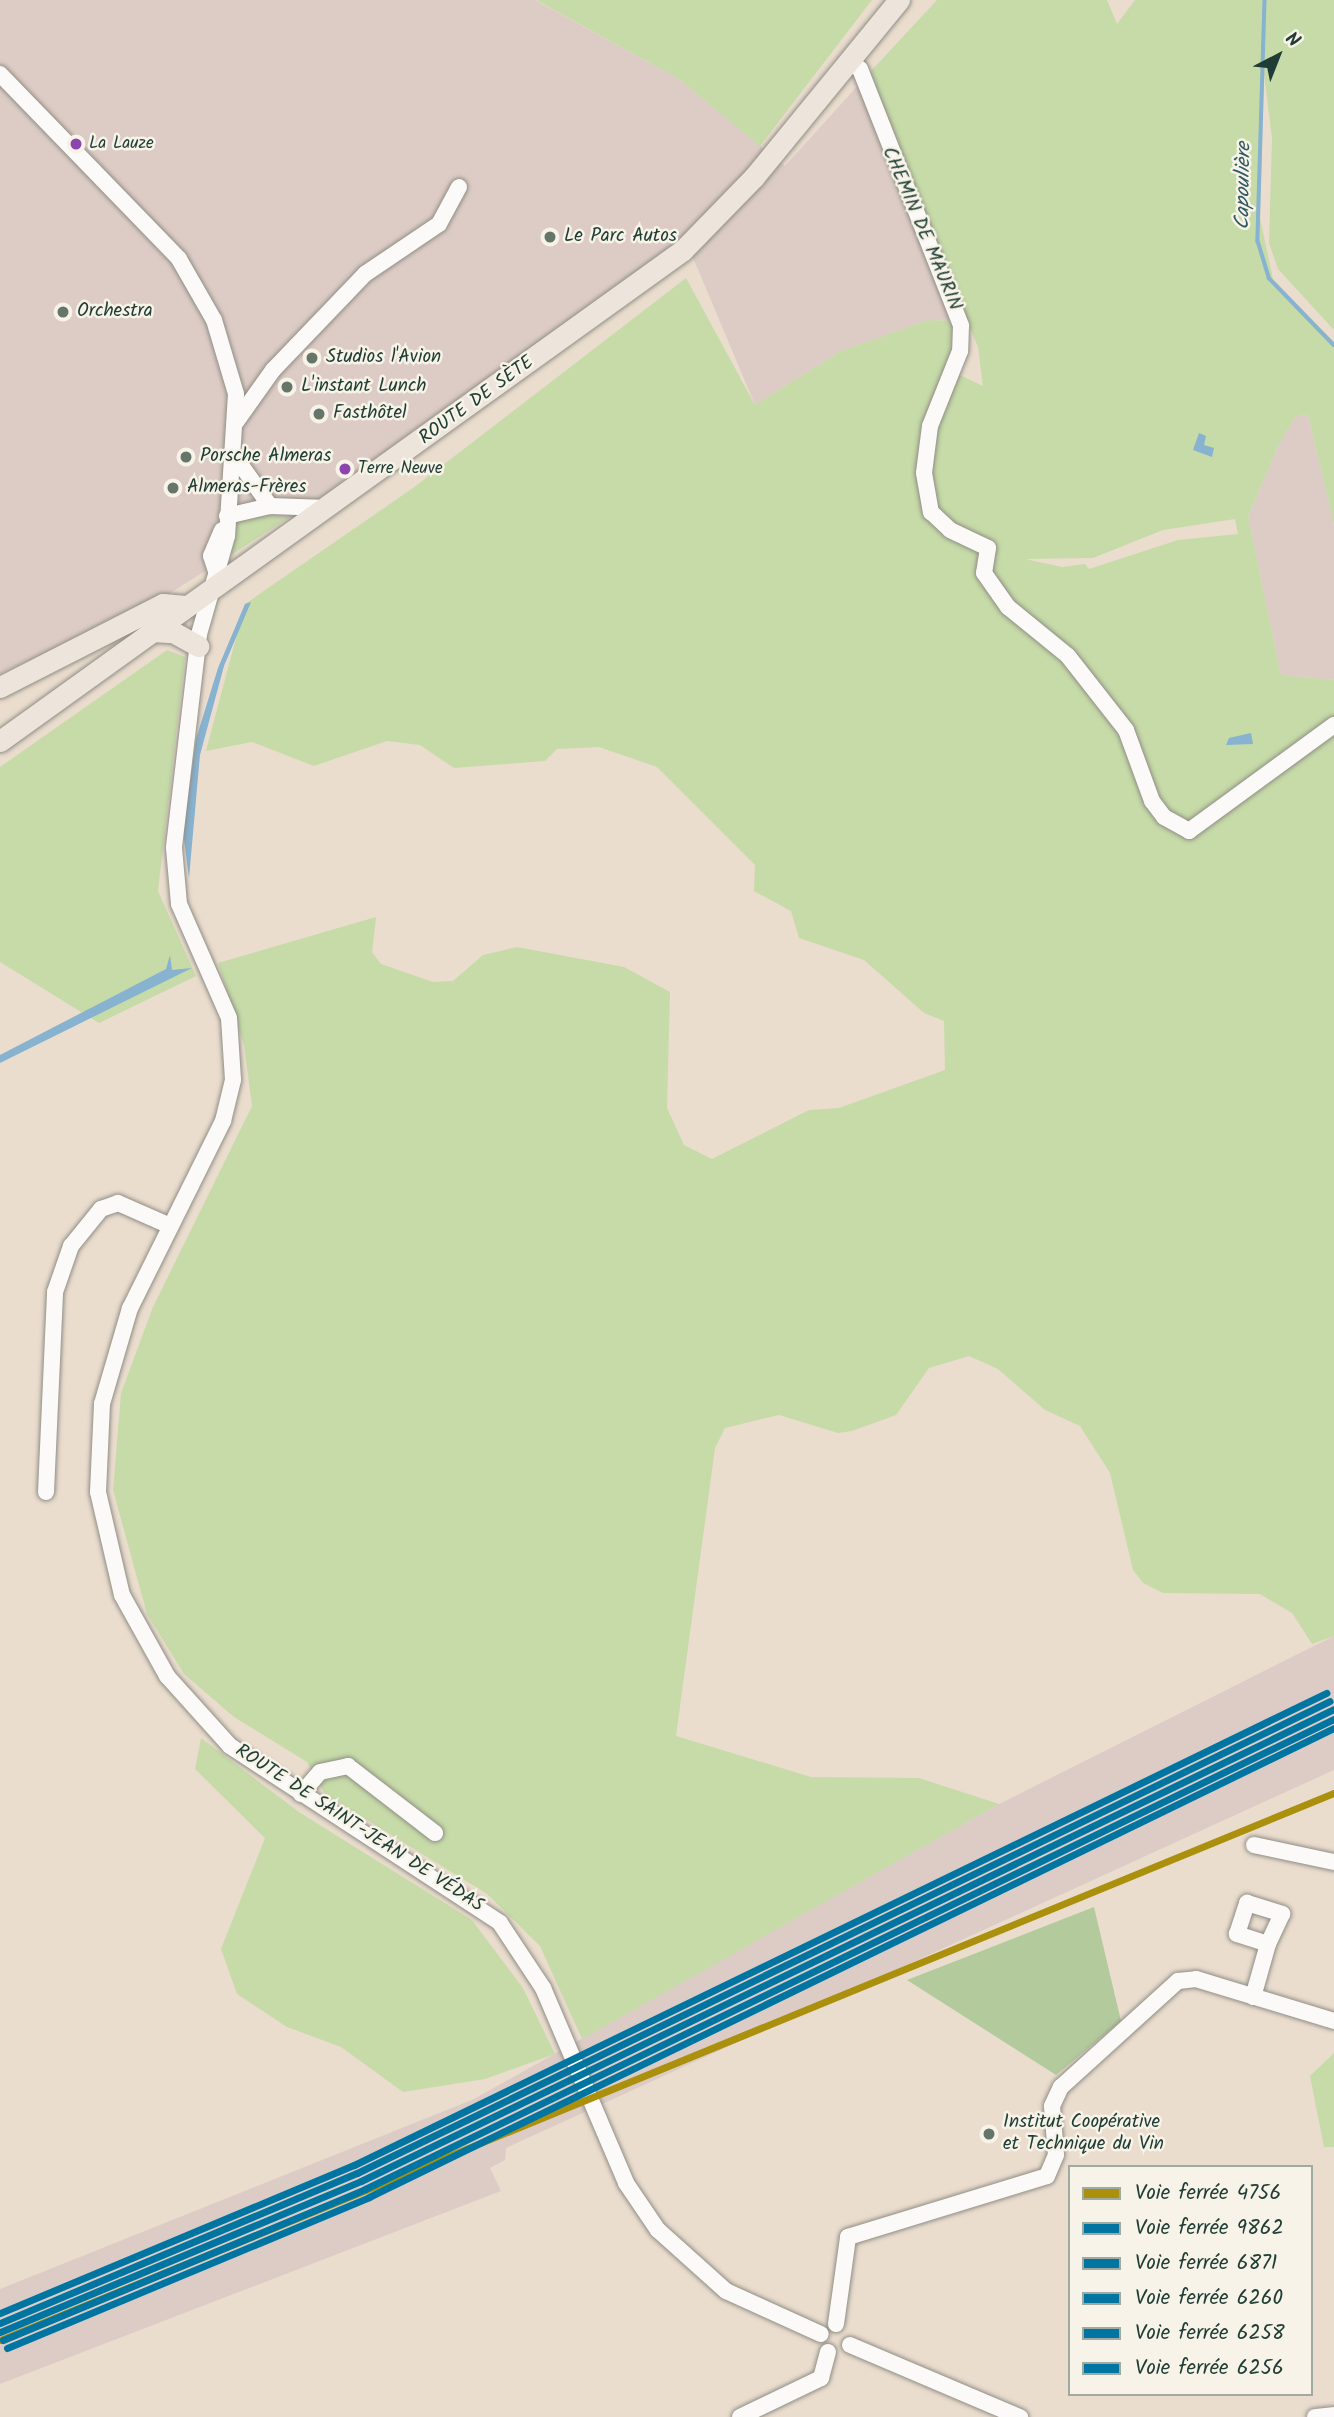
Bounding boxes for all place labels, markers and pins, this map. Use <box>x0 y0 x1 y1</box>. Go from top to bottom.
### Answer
place label: La Lauze <box>89 134 154 154</box>
marker: La Lauze <box>69 137 83 151</box>
place label: Le Parc Autos <box>564 226 677 248</box>
marker: Le Parc Autos <box>542 229 558 245</box>
place label: Orchestra <box>77 301 153 323</box>
marker: Orchestra <box>55 304 71 320</box>
place label: Studios l'Avion <box>326 347 441 369</box>
marker: Studios l'Avion <box>304 350 320 366</box>
place label: L'instant Lunch <box>301 376 427 398</box>
marker: L'instant Lunch <box>279 379 295 395</box>
place label: Fasthôtel <box>333 403 407 425</box>
marker: Fasthôtel <box>311 406 327 422</box>
place label: Porsche Almeras <box>200 446 331 468</box>
marker: Porsche Almeras <box>178 449 194 465</box>
place label: Terre Neuve <box>358 459 443 479</box>
marker: Terre Neuve <box>338 462 352 476</box>
place label: Almeras-Frères <box>187 477 306 499</box>
marker: Almeras-Frères <box>165 480 181 496</box>
place label: Institut Coopérative et Technique du Vin <box>1003 2112 1164 2156</box>
marker: Institut Coopérative et Technique du Vin <box>981 2126 997 2142</box>

